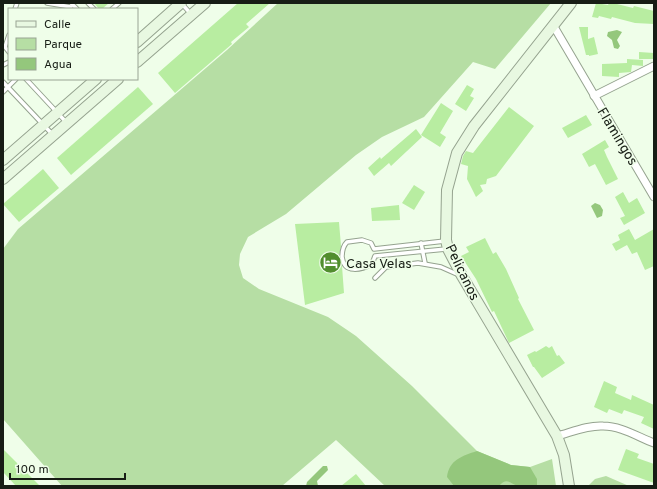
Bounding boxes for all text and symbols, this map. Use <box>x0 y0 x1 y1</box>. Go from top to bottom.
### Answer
legend <box>8 8 138 80</box>
text: Calle <box>44 17 71 33</box>
text: Parque <box>44 37 82 53</box>
text: Agua <box>44 57 72 73</box>
street label: Flamingos <box>593 105 641 169</box>
street label: Pelicanos <box>441 242 483 304</box>
hotel icon: Casa Velas <box>317 250 343 276</box>
place label: Casa Velas <box>346 256 412 273</box>
scale bar <box>10 455 125 481</box>
text: 100 m <box>16 462 49 478</box>

